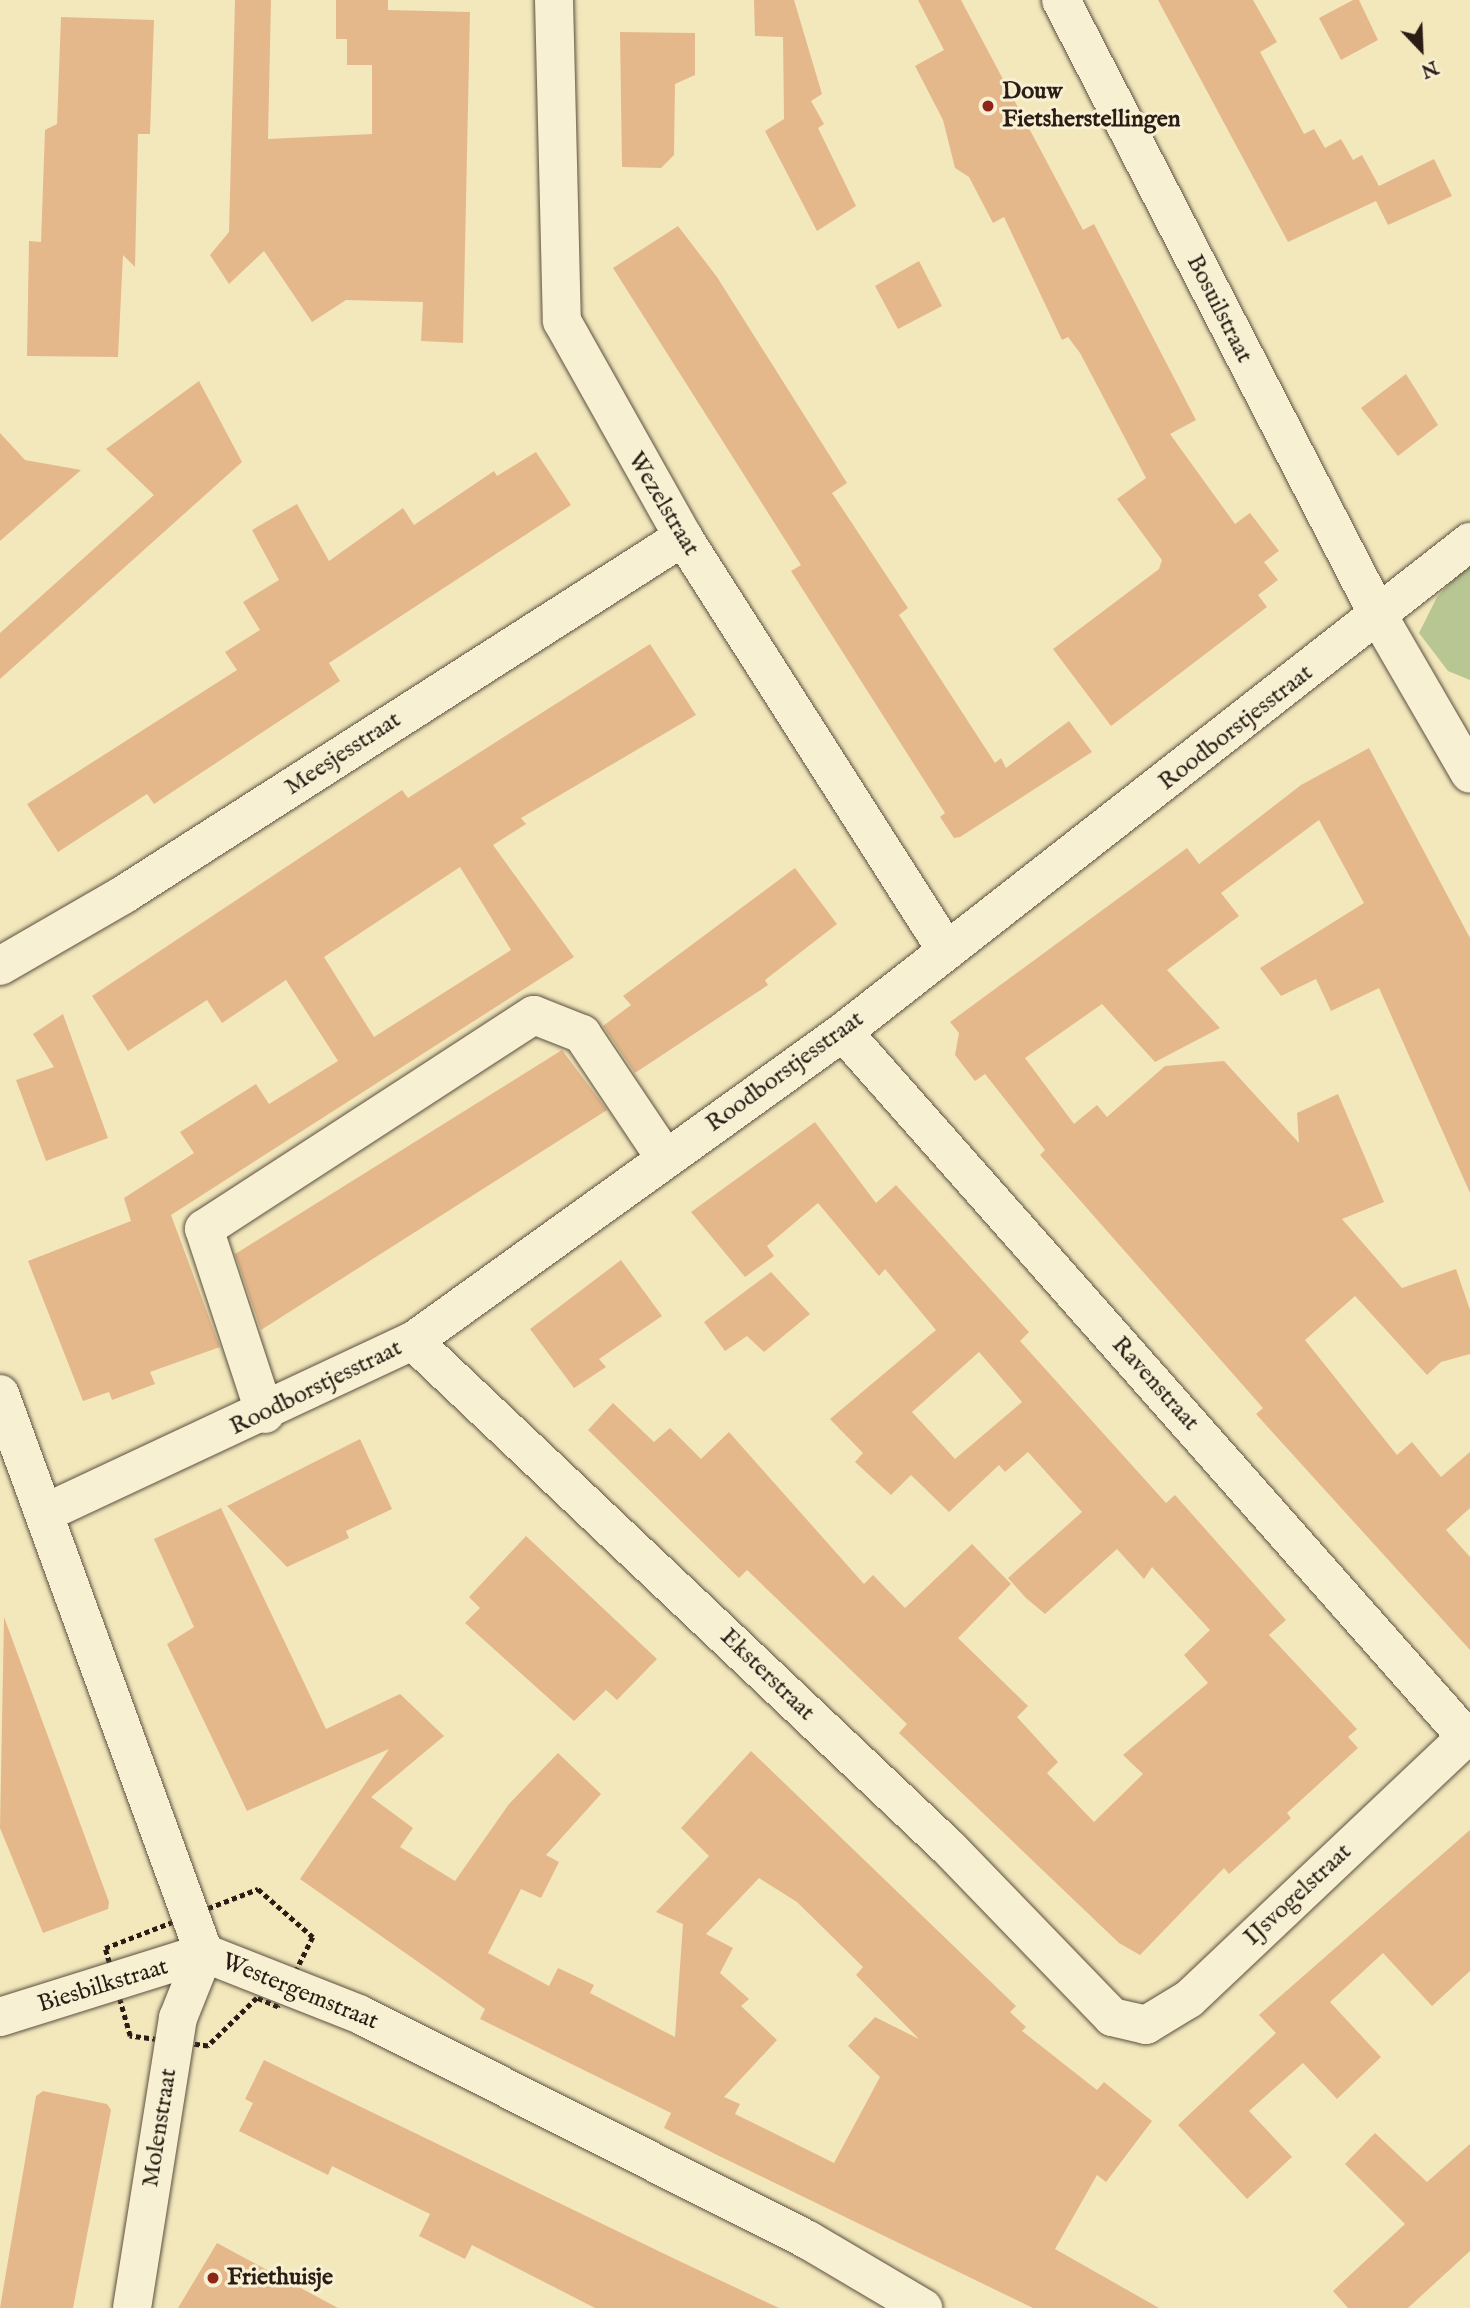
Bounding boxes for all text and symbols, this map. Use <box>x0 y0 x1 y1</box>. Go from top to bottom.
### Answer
north arrow <box>1386 14 1456 84</box>
text: N <box>1417 54 1441 83</box>
place label: Douw Fietsherstellingen <box>1002 78 1181 134</box>
marker: Douw Fietsherstellingen <box>980 98 996 114</box>
street label: Bosuilstraat <box>1180 250 1258 368</box>
street label: Wezelstraat <box>621 447 705 561</box>
street label: Roodborstjesstraat <box>1153 659 1319 797</box>
street label: Meesjesstraat <box>280 706 406 802</box>
street label: Roodborstjesstraat <box>701 1005 869 1139</box>
street label: Ravenstraat <box>1105 1331 1205 1437</box>
street label: Roodborstjesstraat <box>225 1334 407 1442</box>
street label: Eksterstraat <box>714 1623 820 1727</box>
street label: IJsvogelstraat <box>1238 1838 1358 1952</box>
street label: Westergemstraat <box>218 1948 382 2036</box>
street label: Biesbilkstraat <box>34 1953 172 2019</box>
street label: Molenstraat <box>136 2067 184 2189</box>
place label: Friethuisje <box>227 2264 333 2292</box>
marker: Friethuisje <box>205 2270 221 2286</box>

